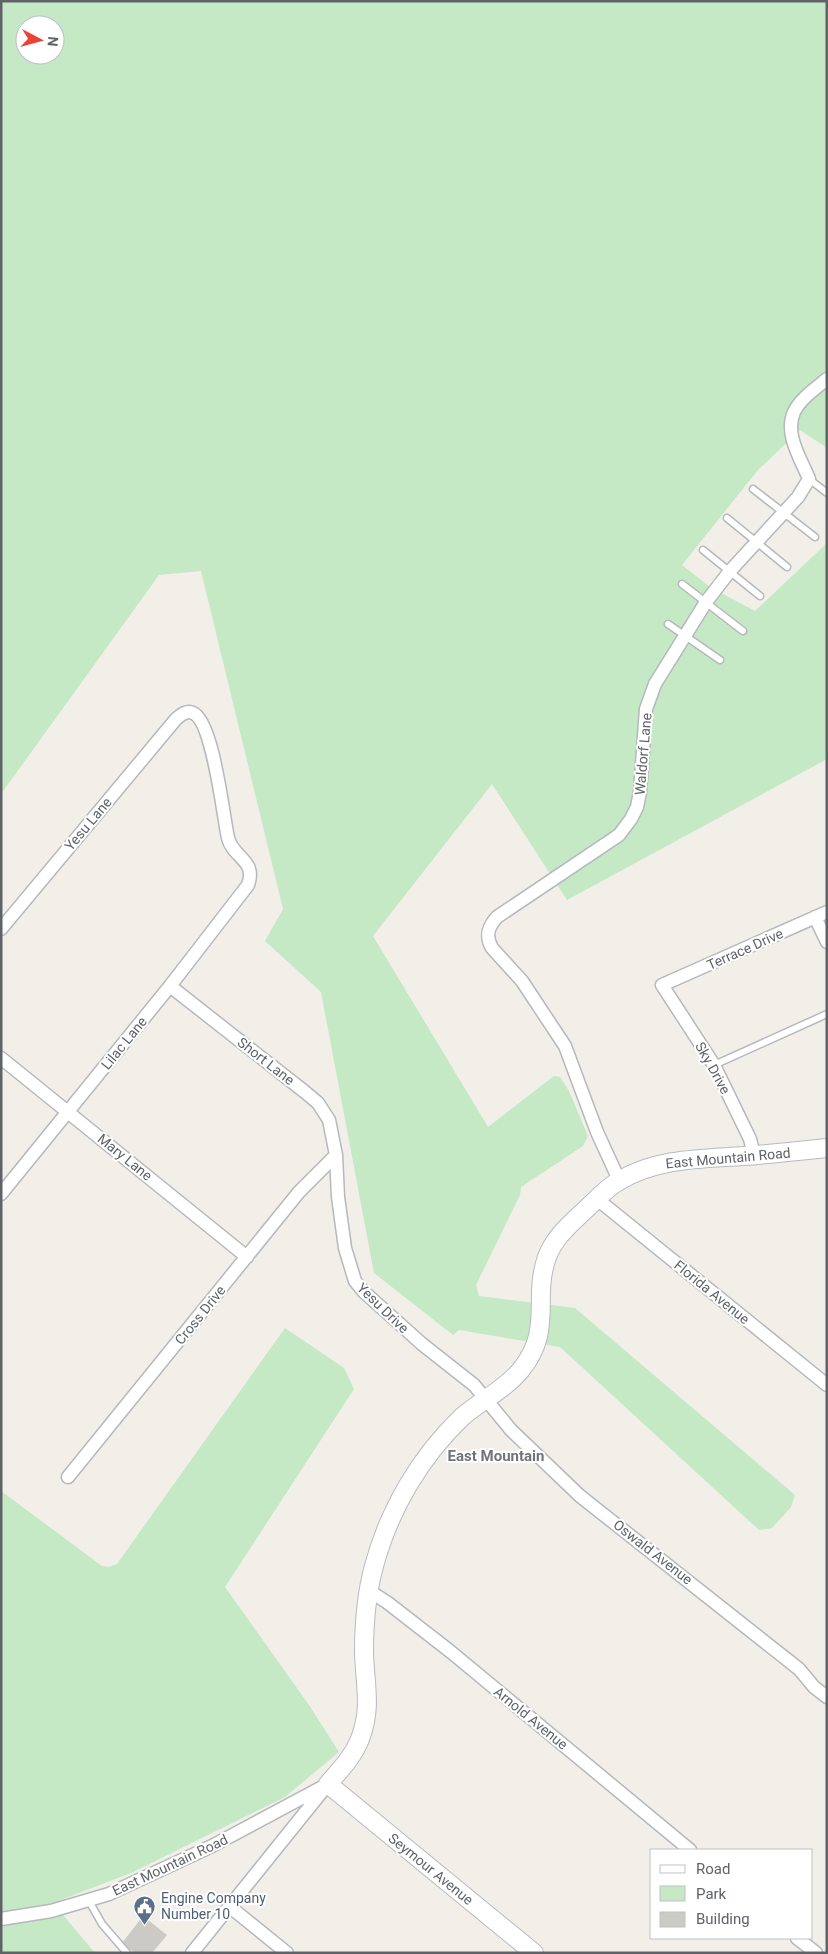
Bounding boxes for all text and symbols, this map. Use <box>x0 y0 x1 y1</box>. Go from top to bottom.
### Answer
north arrow <box>15 15 65 65</box>
text: N <box>44 36 61 47</box>
street label: Waldorf Lane <box>631 712 655 796</box>
street label: Yesu Lane <box>61 794 115 854</box>
street label: Terrace Drive <box>704 925 786 973</box>
street label: Lilac Lane <box>98 1013 150 1073</box>
street label: Short Lane <box>234 1034 298 1088</box>
street label: Sky Drive <box>692 1039 734 1097</box>
street label: Mary Lane <box>95 1130 155 1184</box>
street label: East Mountain Road <box>665 1145 791 1171</box>
street label: Florida Avenue <box>671 1257 753 1327</box>
street label: Yesu Drive <box>354 1280 412 1336</box>
street label: Cross Drive <box>171 1282 229 1348</box>
district label: East Mountain <box>448 1447 544 1465</box>
street label: Oswald Avenue <box>610 1516 696 1588</box>
street label: Arnold Avenue <box>491 1683 571 1753</box>
street label: Seymour Avenue <box>385 1830 477 1908</box>
street label: East Mountain Road <box>110 1831 230 1899</box>
legend <box>650 1849 813 1939</box>
text: Road <box>696 1860 730 1878</box>
text: Park <box>696 1885 727 1903</box>
place label: Engine Company Number 10 <box>161 1890 266 1922</box>
public building icon: Engine Company Number 10 <box>133 1894 157 1925</box>
text: Building <box>696 1910 750 1928</box>

